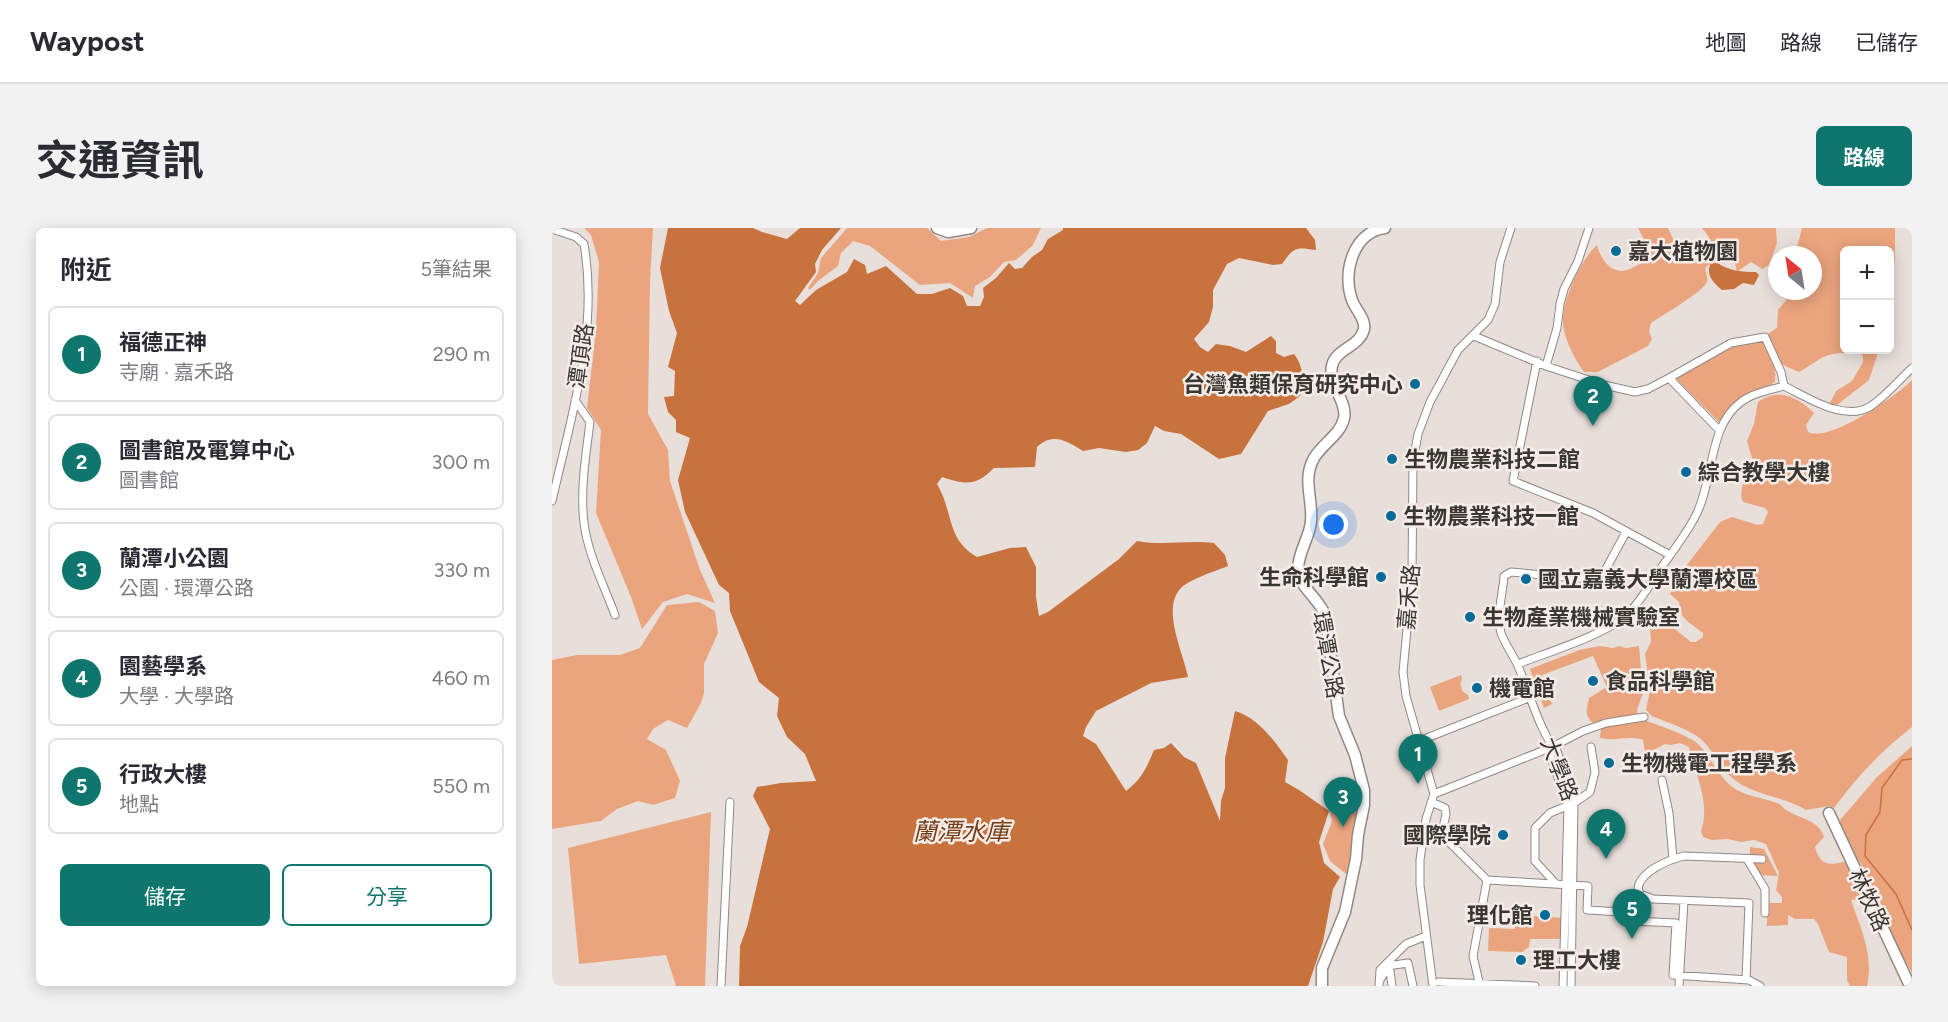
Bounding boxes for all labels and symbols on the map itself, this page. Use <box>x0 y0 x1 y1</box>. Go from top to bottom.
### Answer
place label: 嘉大植物園 <box>1628 238 1738 265</box>
marker: 嘉大植物園 <box>1609 244 1623 258</box>
north arrow <box>1768 246 1822 300</box>
street label: 潭頂路 <box>563 321 599 391</box>
place label: 台灣魚類保育研究中心 <box>1183 371 1403 398</box>
pin: 2 <box>1574 376 1612 426</box>
marker: 台灣魚類保育研究中心 <box>1408 377 1422 391</box>
place label: 生物農業科技二館 <box>1404 446 1580 473</box>
marker: 生物農業科技二館 <box>1385 452 1399 466</box>
place label: 綜合教學大樓 <box>1698 459 1830 486</box>
marker: 綜合教學大樓 <box>1679 465 1693 479</box>
place label: 生物農業科技一館 <box>1403 503 1579 530</box>
marker: 生物農業科技一館 <box>1384 509 1398 523</box>
your location <box>1319 510 1348 539</box>
street label: 嘉禾路 <box>1393 563 1425 631</box>
place label: 生命科學館 <box>1259 564 1369 591</box>
place label: 國立嘉義大學蘭潭校區 <box>1538 566 1758 593</box>
marker: 生命科學館 <box>1374 570 1388 584</box>
marker: 國立嘉義大學蘭潭校區 <box>1519 572 1533 586</box>
place label: 生物產業機械實驗室 <box>1482 604 1680 631</box>
street label: 環潭公路 <box>1307 609 1349 701</box>
marker: 生物產業機械實驗室 <box>1463 610 1477 624</box>
place label: 食品科學館 <box>1605 668 1715 695</box>
marker: 食品科學館 <box>1586 674 1600 688</box>
place label: 機電館 <box>1489 675 1555 702</box>
marker: 機電館 <box>1470 681 1484 695</box>
street label: 大學路 <box>1535 733 1583 805</box>
pin: 1 <box>1398 734 1438 784</box>
place label: 生物機電工程學系 <box>1621 750 1797 777</box>
marker: 生物機電工程學系 <box>1602 756 1616 770</box>
pin: 3 <box>1324 778 1362 827</box>
pin: 4 <box>1586 810 1626 859</box>
water label: 蘭潭水庫 <box>913 817 1013 846</box>
place label: 國際學院 <box>1403 822 1491 849</box>
marker: 國際學院 <box>1496 828 1510 842</box>
street label: 林牧路 <box>1843 864 1895 936</box>
pin: 5 <box>1612 890 1652 939</box>
place label: 理化館 <box>1467 902 1533 929</box>
marker: 理化館 <box>1538 908 1552 922</box>
place label: 理工大樓 <box>1533 947 1621 974</box>
marker: 理工大樓 <box>1514 953 1528 967</box>

